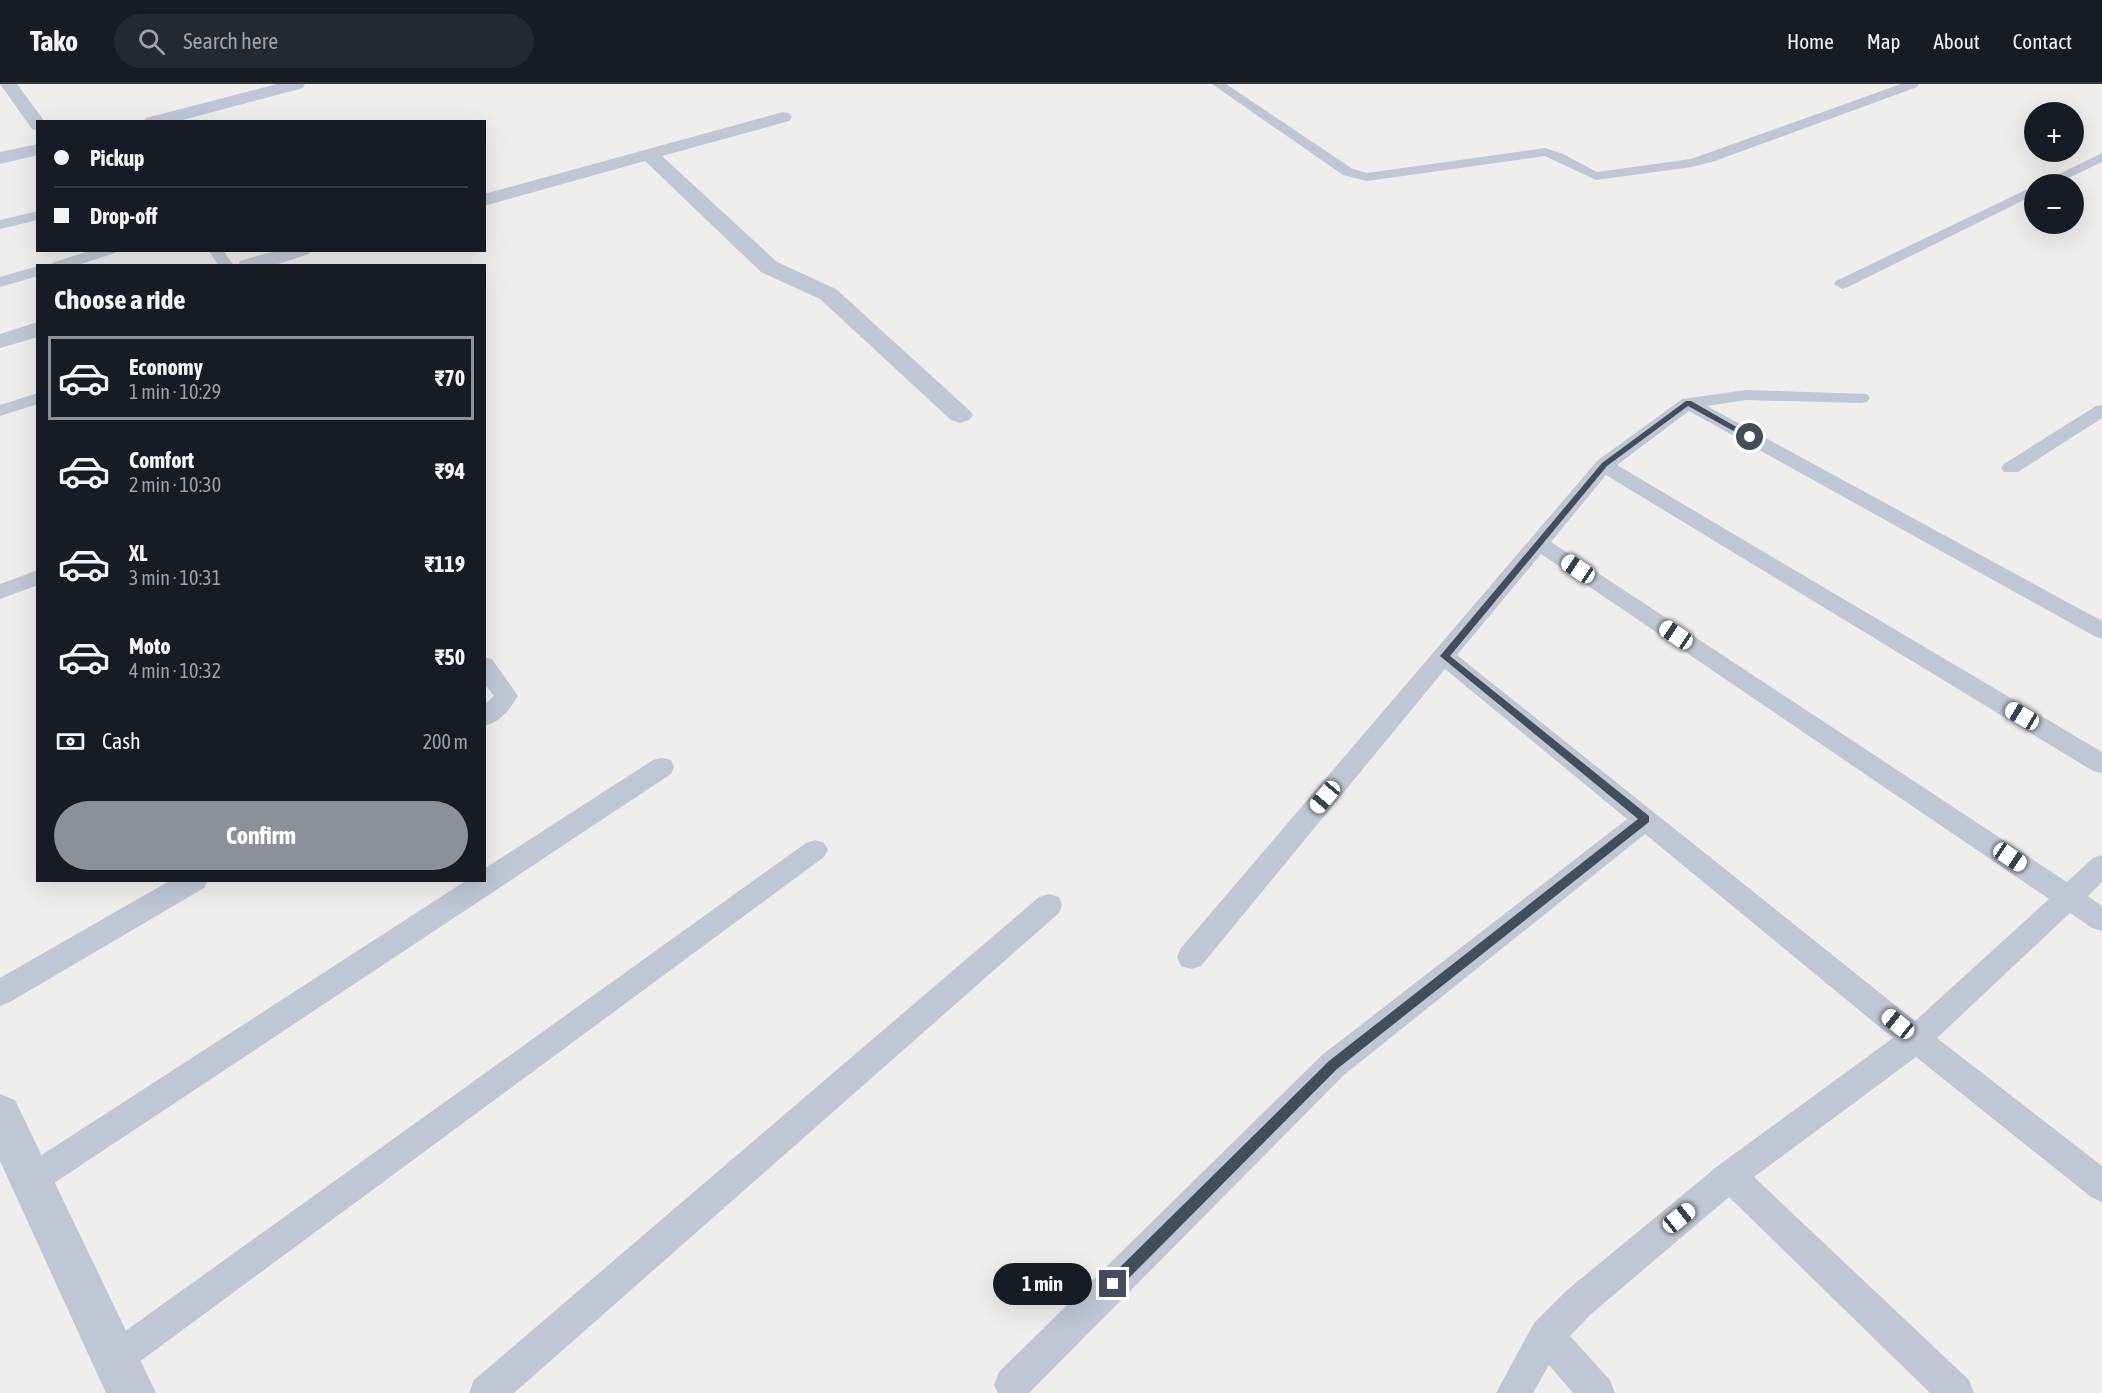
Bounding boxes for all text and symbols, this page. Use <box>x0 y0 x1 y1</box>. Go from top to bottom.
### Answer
search box <box>114 14 534 68</box>
text: Tako <box>30 25 78 57</box>
icon: search <box>135 25 168 58</box>
text: Search here <box>183 28 278 54</box>
text: Home <box>1787 29 1834 53</box>
text: Map <box>1867 29 1901 53</box>
text: About <box>1934 29 1980 53</box>
text: Contact <box>2013 29 2072 53</box>
map controls <box>2024 102 2084 234</box>
button: + <box>2024 102 2084 162</box>
text: Pickup <box>90 145 145 171</box>
button: − <box>2024 174 2084 234</box>
text: Drop-off <box>90 203 157 229</box>
text: Choose a ride <box>54 284 186 315</box>
icon: car <box>57 351 111 405</box>
text: Economy <box>129 354 203 380</box>
text: ₹70 <box>435 365 465 391</box>
text: 1 min · 10:29 <box>129 380 221 403</box>
route start <box>1736 423 1763 450</box>
icon: car <box>57 444 111 498</box>
text: Comfort <box>129 447 194 473</box>
text: ₹94 <box>435 458 465 484</box>
text: 2 min · 10:30 <box>129 473 221 496</box>
icon: car <box>57 537 111 591</box>
text: XL <box>129 540 147 566</box>
text: ₹119 <box>425 551 465 577</box>
car <box>1558 551 1598 587</box>
text: 3 min · 10:31 <box>129 566 221 589</box>
car <box>1656 617 1696 653</box>
icon: car <box>57 630 111 684</box>
text: Moto <box>129 633 171 659</box>
text: ₹50 <box>435 644 465 670</box>
text: 4 min · 10:32 <box>129 659 221 682</box>
car <box>2002 699 2042 733</box>
icon: cash <box>54 725 87 758</box>
text: Cash <box>102 728 141 754</box>
text: 200 m <box>423 730 468 753</box>
car <box>1307 777 1343 817</box>
button: Confirm <box>54 801 468 870</box>
car <box>1990 839 2030 875</box>
car <box>1878 1006 1918 1042</box>
car <box>1659 1200 1699 1236</box>
callout: 1 min <box>993 1263 1092 1305</box>
route end <box>1099 1270 1126 1297</box>
text: 1 min <box>1022 1272 1063 1295</box>

